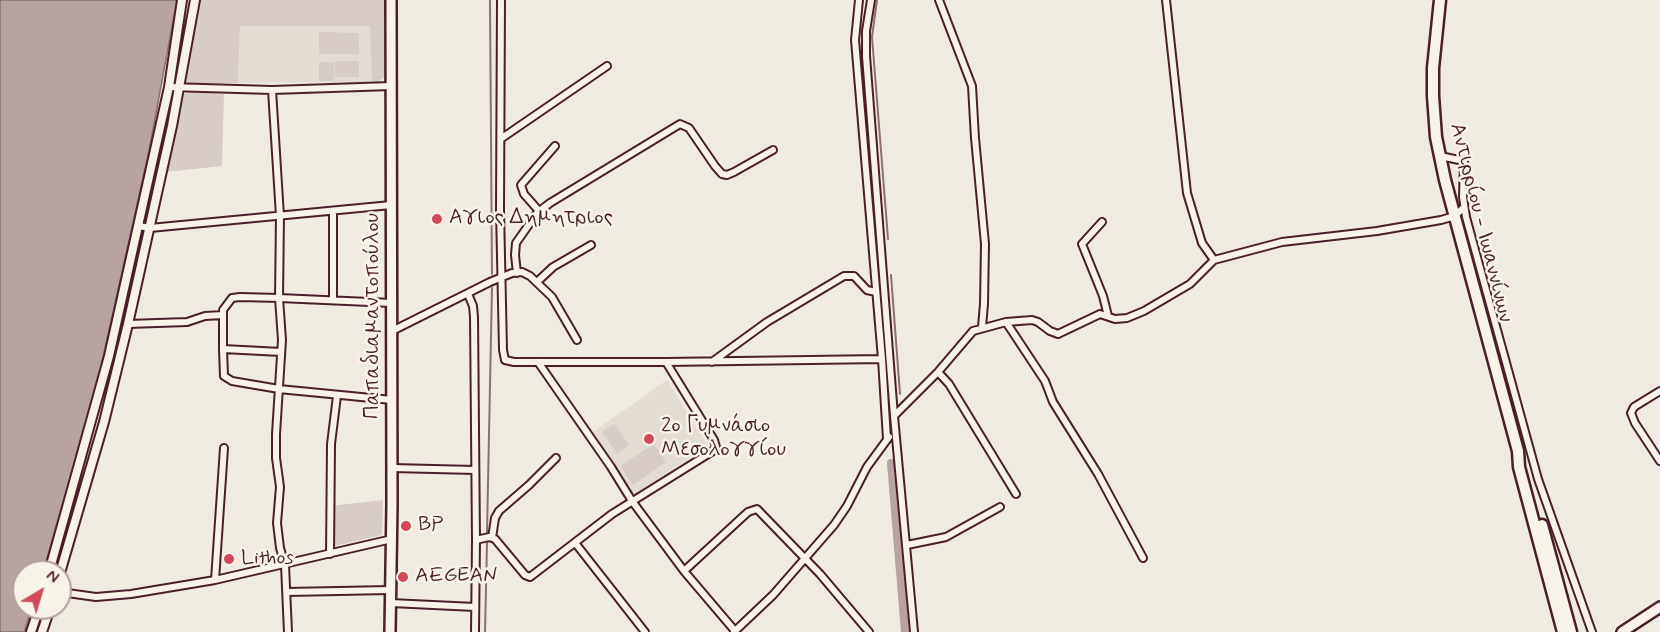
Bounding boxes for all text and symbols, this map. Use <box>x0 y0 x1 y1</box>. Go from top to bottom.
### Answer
street label: Αντιρρίου - Ιωαννίνων <box>1443 121 1517 325</box>
place label: Αγιος Δημητριος <box>449 206 613 232</box>
marker: Αγιος Δημητριος <box>430 212 444 226</box>
street label: Παπαδιαμαντοπούλου <box>361 213 387 419</box>
place label: 2ο Γυμνάσιο Μεσολογγίου <box>661 414 786 464</box>
marker: 2ο Γυμνάσιο Μεσολογγίου <box>642 432 656 446</box>
place label: BP <box>418 513 443 539</box>
marker: BP <box>399 519 413 533</box>
place label: Lithos <box>241 546 294 572</box>
marker: Lithos <box>222 552 236 566</box>
north arrow <box>12 560 72 620</box>
place label: AEGEAN <box>415 564 498 590</box>
text: N <box>41 565 63 589</box>
marker: AEGEAN <box>396 570 410 584</box>

